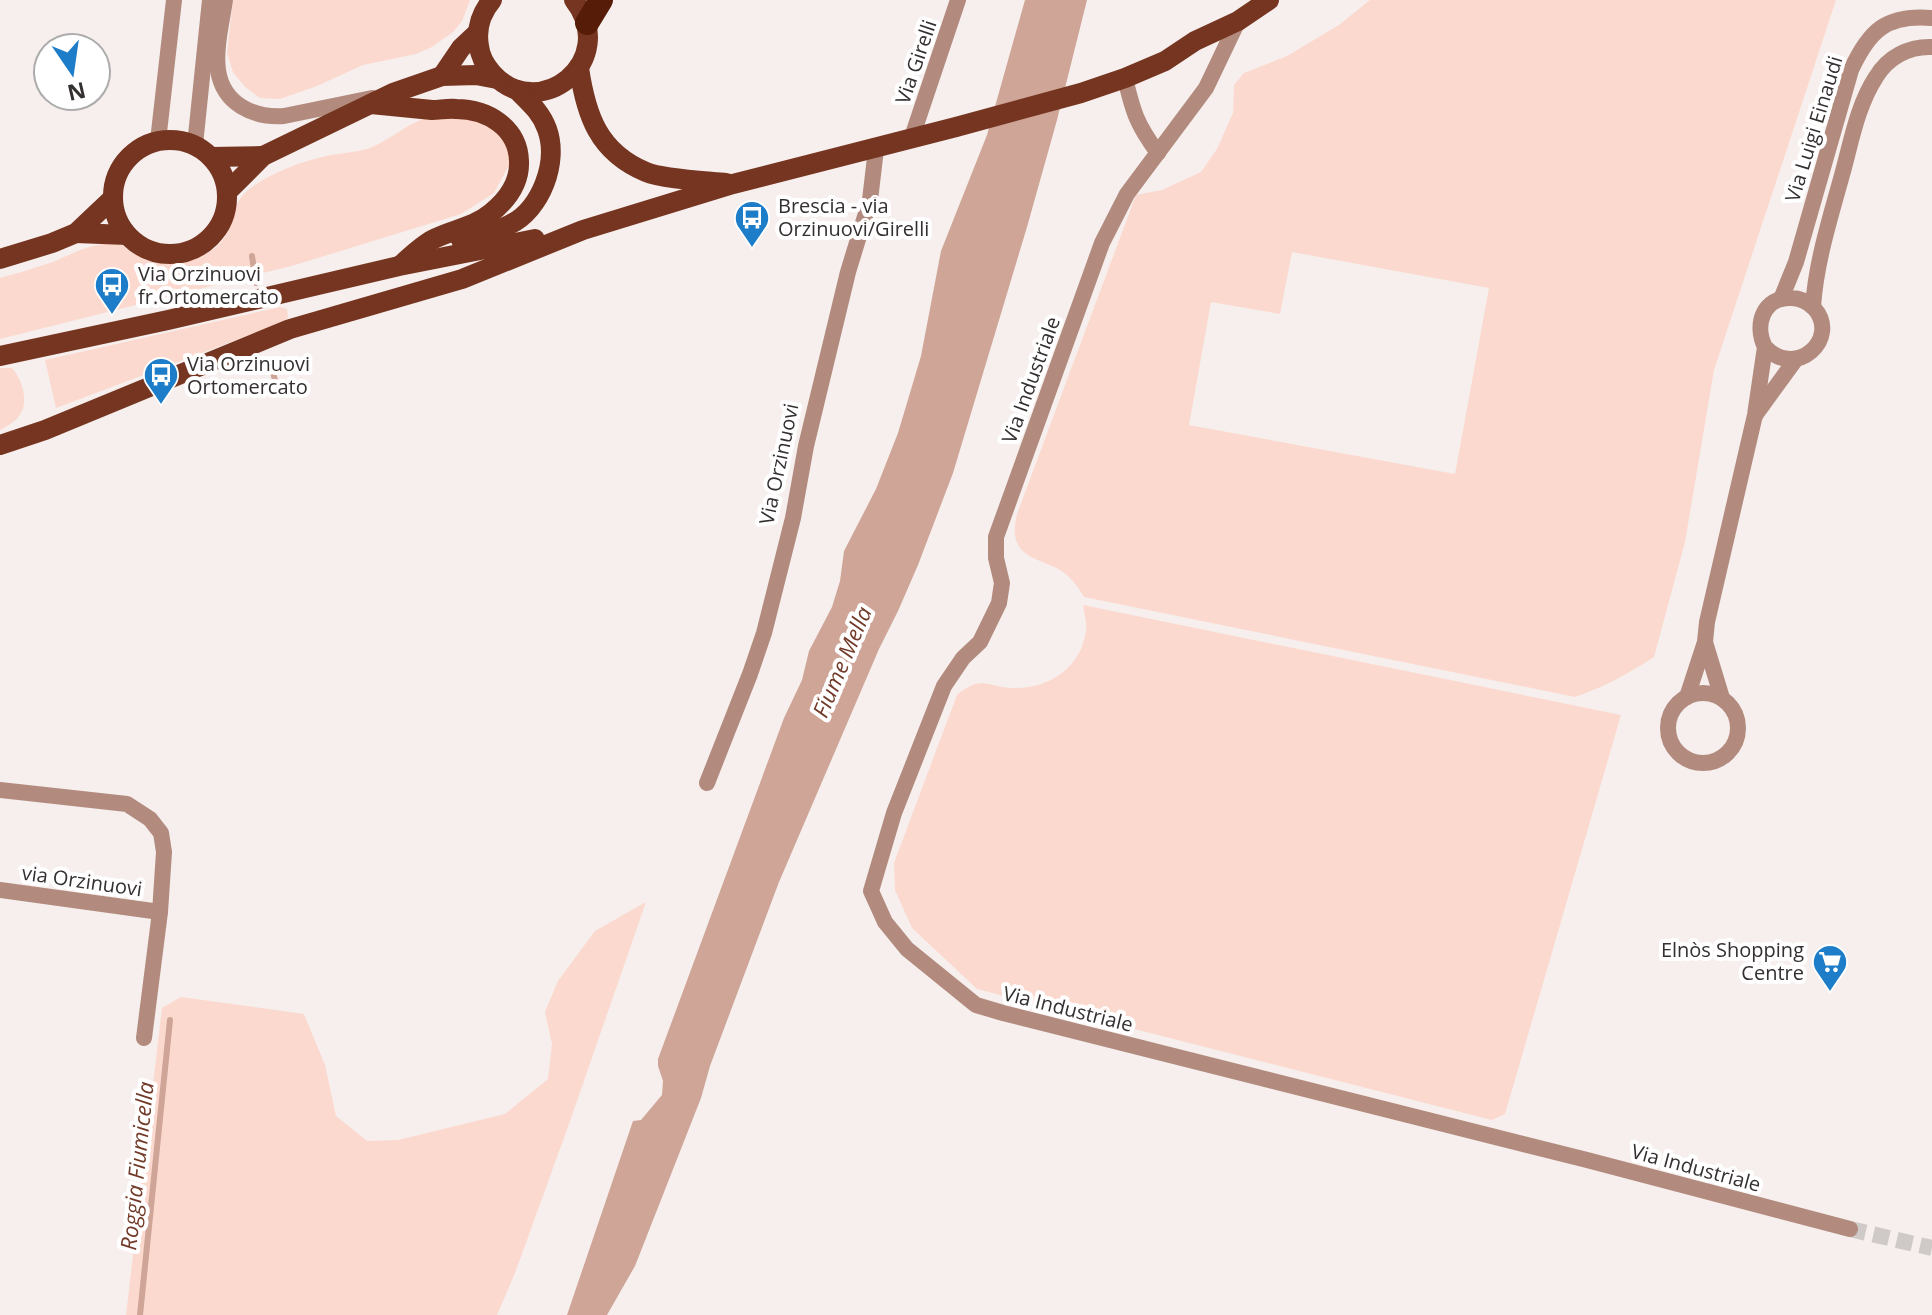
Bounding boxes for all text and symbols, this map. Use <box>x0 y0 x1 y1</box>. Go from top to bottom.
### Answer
street label: Via Girelli <box>889 16 943 108</box>
north arrow <box>32 32 112 112</box>
street label: Via Luigi Einaudi <box>1779 53 1849 205</box>
text: N <box>65 76 89 109</box>
place label: Brescia - via Orzinuovi/Girelli <box>778 192 929 242</box>
bus stop icon: Brescia - via Orzinuovi/Girelli <box>733 199 771 249</box>
place label: Via Orzinuovi fr.Ortomercato <box>138 260 279 310</box>
bus stop icon: Via Orzinuovi fr.Ortomercato <box>93 266 131 316</box>
street label: Via Industriale <box>995 313 1066 447</box>
place label: Via Orzinuovi Ortomercato <box>187 350 310 400</box>
bus stop icon: Via Orzinuovi Ortomercato <box>142 356 180 406</box>
street label: Via Orzinuovi <box>753 401 805 527</box>
water label: Fiume Mella <box>804 602 878 722</box>
street label: via Orzinuovi <box>20 859 144 902</box>
place label: Elnòs Shopping Centre <box>1661 936 1804 986</box>
supermarket icon: Elnòs Shopping Centre <box>1811 943 1849 993</box>
street label: Via Industriale <box>1000 979 1136 1038</box>
water label: Roggia Fiumicella <box>112 1080 160 1252</box>
street label: Via Industriale <box>1628 1137 1764 1198</box>

